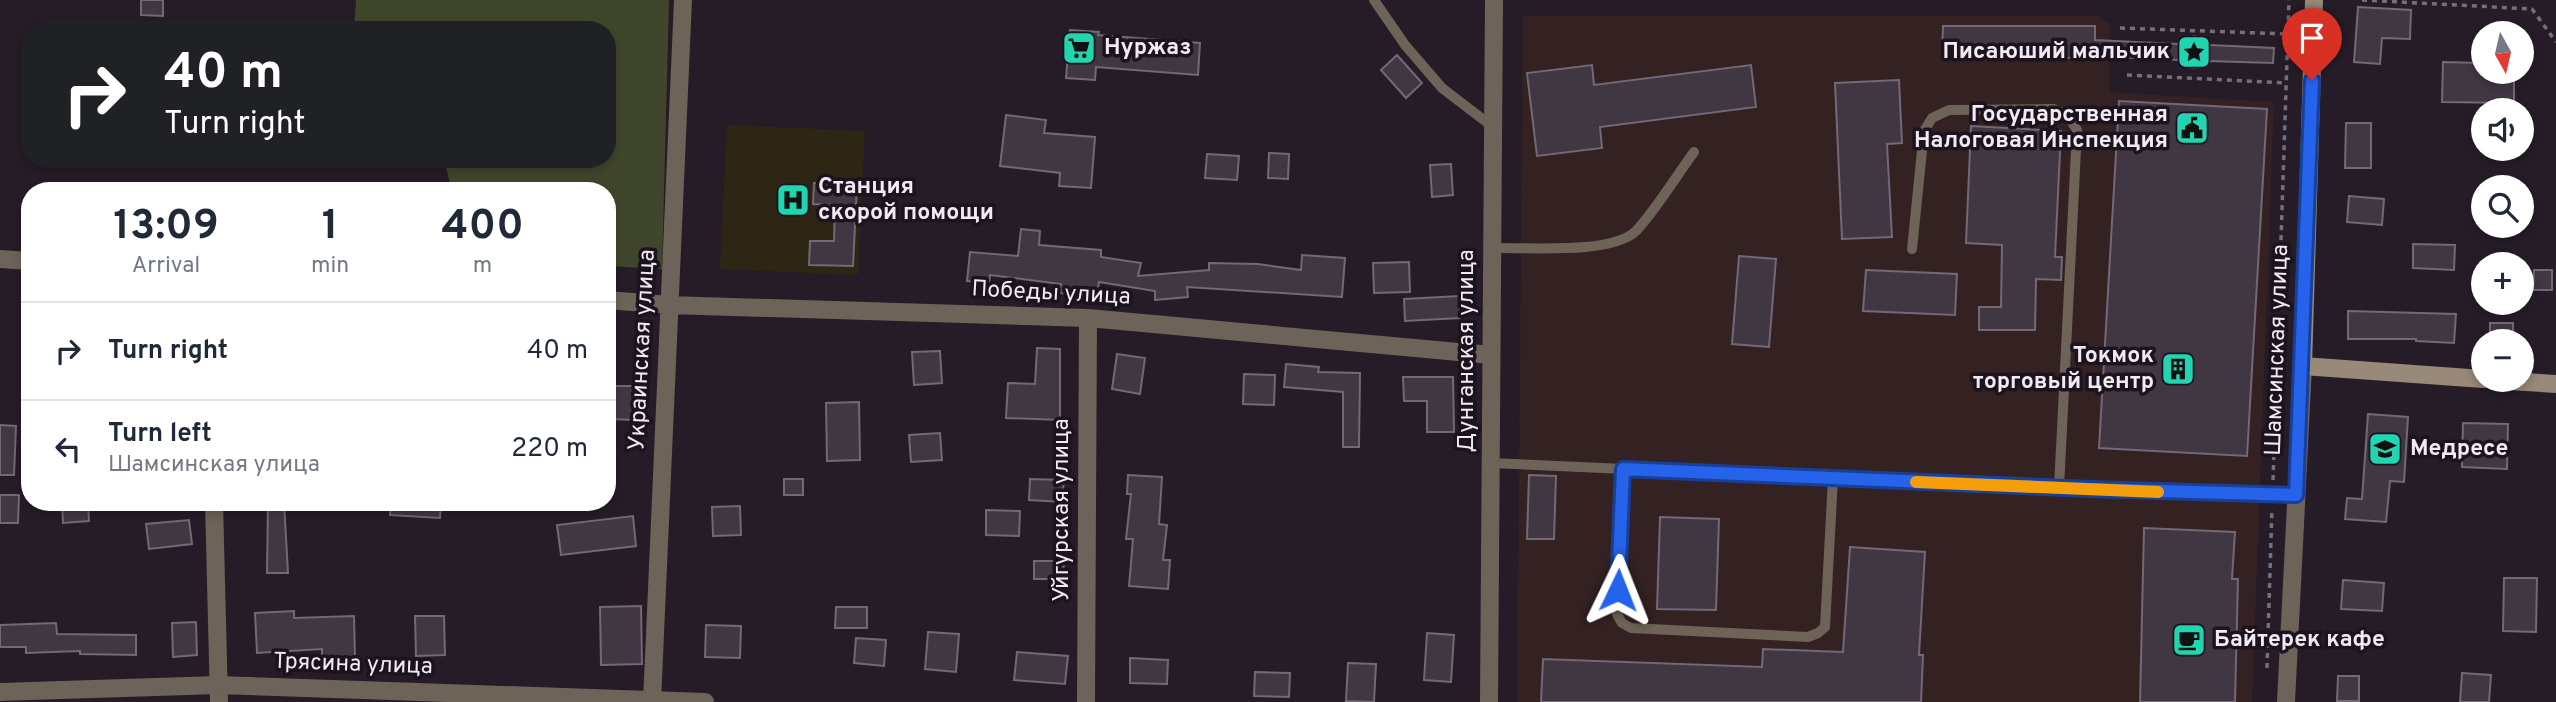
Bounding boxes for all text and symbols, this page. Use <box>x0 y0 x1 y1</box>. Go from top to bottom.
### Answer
pin <box>2282 8 2342 80</box>
icon: arrive <box>2293 19 2331 57</box>
north arrow <box>2471 21 2534 84</box>
map controls <box>2471 21 2534 392</box>
supermarket icon: Нуржаз <box>1060 29 1098 67</box>
place icon: Писаюший мальчик <box>2175 33 2213 71</box>
place label: Нуржаз <box>1104 34 1191 63</box>
place label: Писаюший мальчик <box>1942 38 2170 67</box>
text: 40 m <box>164 44 283 106</box>
icon: right <box>49 49 140 140</box>
button: sound <box>2471 98 2534 161</box>
place label: Государственная Налоговая Инспекция <box>1914 101 2168 156</box>
text: Turn right <box>164 105 306 145</box>
public building icon: Государственная Налоговая Инспекция <box>2173 109 2211 147</box>
place label: Станция скорой помощи <box>818 173 994 228</box>
button: search <box>2471 175 2534 238</box>
hospital icon: Станция скорой помощи <box>774 181 812 219</box>
text: 13:09 <box>113 201 219 254</box>
text: 1 <box>322 201 339 254</box>
text: 400 <box>441 201 524 254</box>
street label: Шамсинская улица <box>2260 244 2296 456</box>
street label: Украинская улица <box>623 249 663 451</box>
street label: Дунганская улица <box>1453 250 1482 453</box>
text: Arrival <box>132 252 200 281</box>
text: min <box>311 252 349 281</box>
text: m <box>473 252 492 281</box>
button: + <box>2471 252 2534 315</box>
street label: Победы улица <box>971 275 1131 313</box>
button: − <box>2471 329 2534 392</box>
icon: right <box>49 332 87 370</box>
text: Turn right <box>108 335 228 368</box>
text: 40 m <box>527 335 588 368</box>
place label: Токмок торговый центр <box>1973 342 2154 397</box>
building icon: Токмок торговый центр <box>2159 350 2197 388</box>
text: Turn left <box>108 418 212 451</box>
street label: Уйгурская улица <box>1048 418 1077 602</box>
icon: left <box>49 430 87 468</box>
school or university icon: Медресе <box>2366 430 2404 468</box>
text: 220 m <box>511 433 588 466</box>
place label: Медресе <box>2410 435 2508 464</box>
text: Шамсинская улица <box>108 451 320 480</box>
position arrow <box>1581 553 1655 627</box>
cafe icon: Байтерек кафе <box>2170 621 2208 659</box>
place label: Байтерек кафе <box>2214 626 2385 655</box>
street label: Трясина улица <box>273 648 433 682</box>

